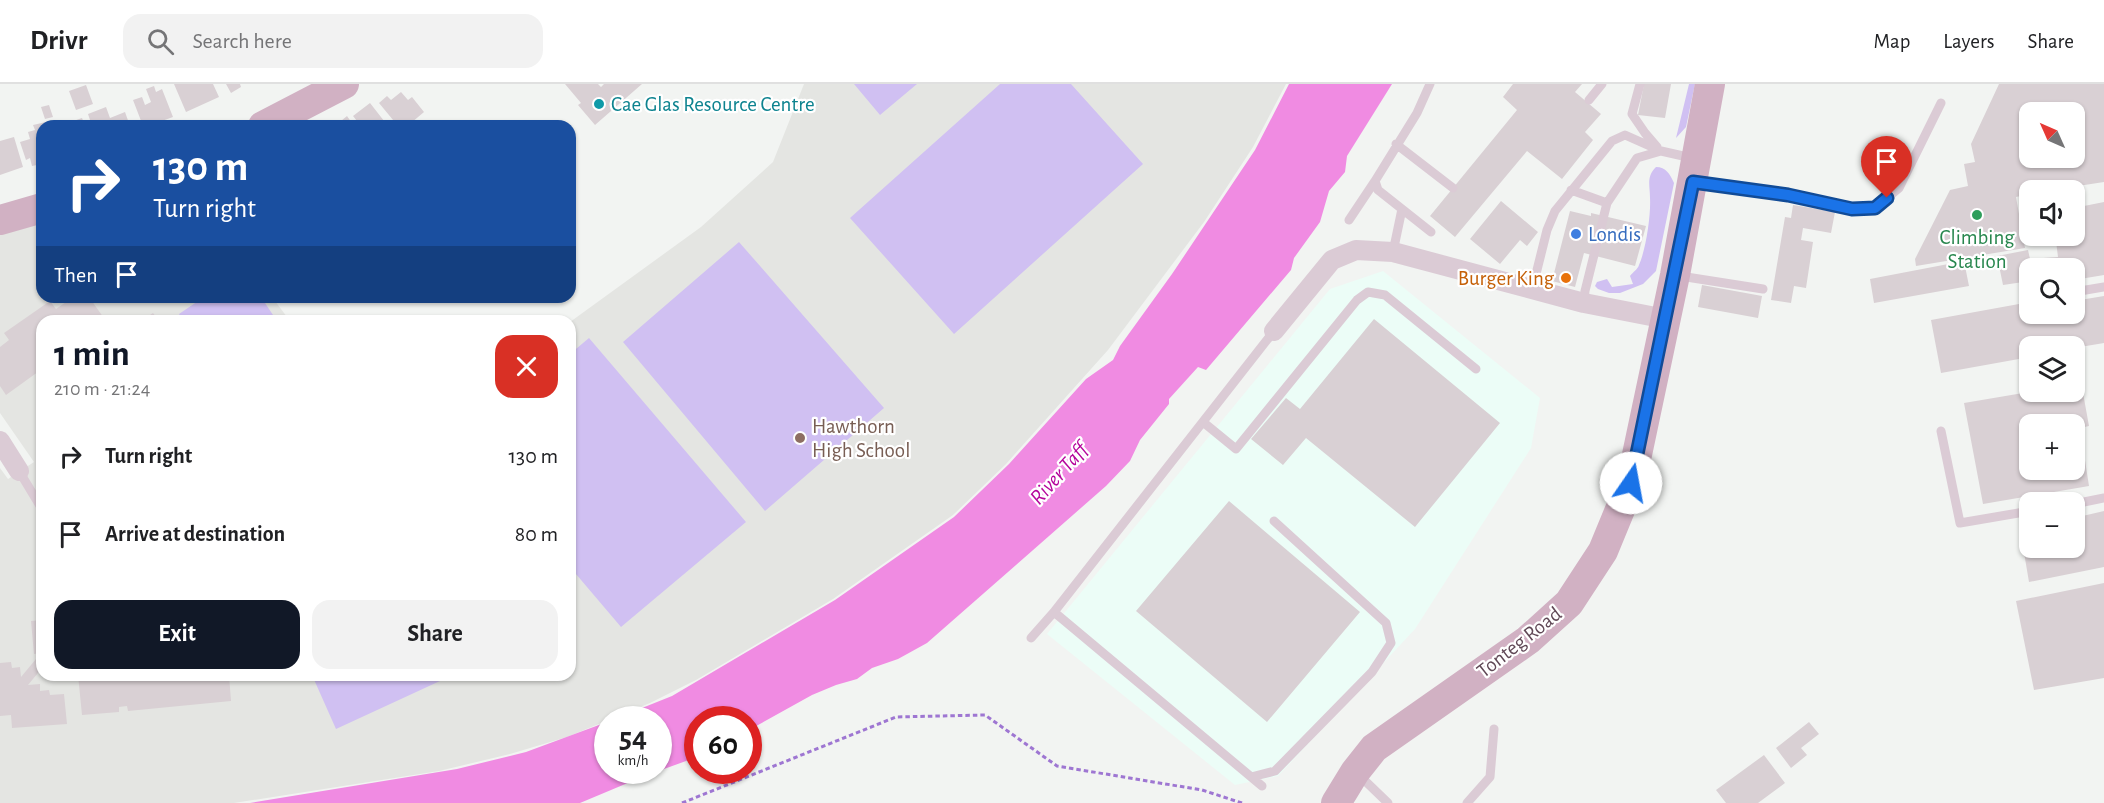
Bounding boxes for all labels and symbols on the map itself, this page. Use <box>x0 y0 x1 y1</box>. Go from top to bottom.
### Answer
place label: Cae Glas Resource Centre <box>611 94 815 115</box>
marker: Cae Glas Resource Centre <box>592 97 606 111</box>
north arrow <box>2019 102 2085 168</box>
pin <box>1861 136 1912 198</box>
marker: Climbing Station <box>1970 208 1984 222</box>
place label: Londis <box>1588 224 1641 245</box>
marker: Londis <box>1569 227 1583 241</box>
place label: Climbing Station <box>1940 227 2015 272</box>
place label: Burger King <box>1458 268 1555 289</box>
marker: Burger King <box>1559 271 1573 285</box>
place label: Hawthorn High School <box>812 416 910 461</box>
marker: Hawthorn High School <box>793 431 807 445</box>
water label: River Taff <box>1026 436 1094 509</box>
position arrow <box>1599 451 1663 515</box>
street label: Tonteg Road <box>1473 603 1566 682</box>
speed limit sign: 60 <box>684 706 762 784</box>

